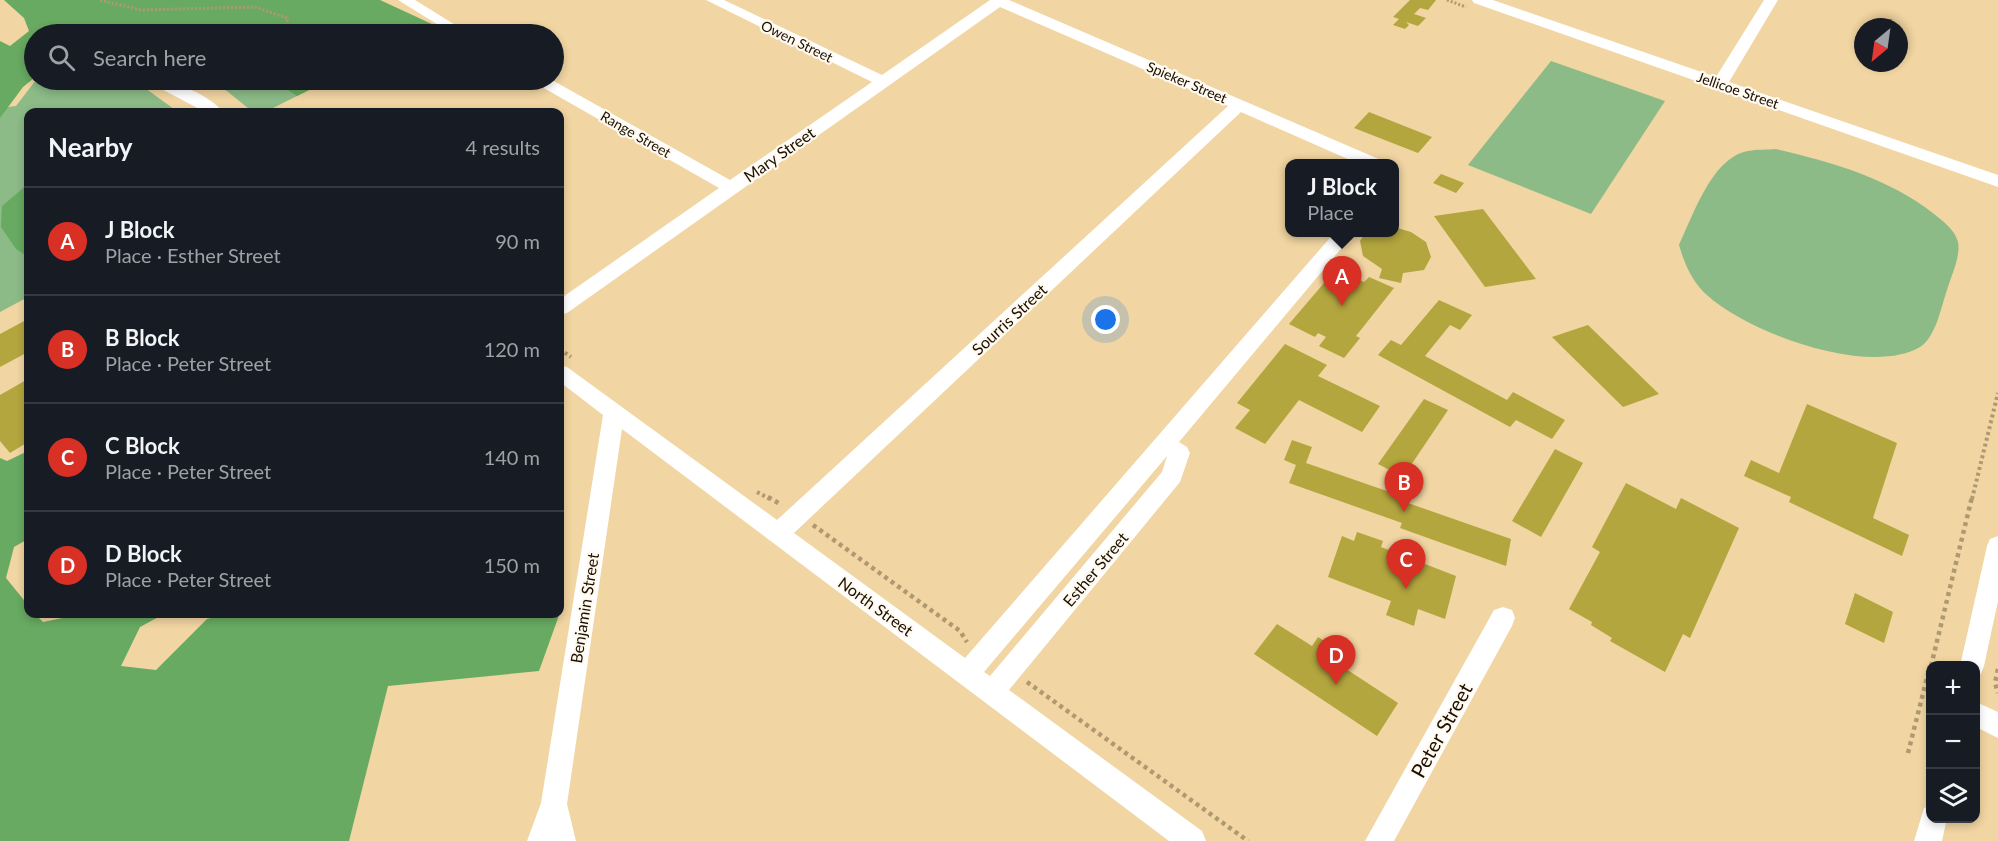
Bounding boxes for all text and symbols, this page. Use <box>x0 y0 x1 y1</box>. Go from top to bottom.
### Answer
street label: Owen Street <box>758 16 836 66</box>
north arrow <box>1854 18 1908 72</box>
search box <box>24 24 564 90</box>
icon: search <box>45 41 78 74</box>
text: Search here <box>93 44 206 71</box>
street label: Spieker Street <box>1144 57 1230 107</box>
street label: Jellicoe Street <box>1695 68 1781 112</box>
street label: Range Street <box>598 107 674 161</box>
street label: Mary Street <box>740 122 818 185</box>
text: Nearby <box>48 131 133 163</box>
text: 4 results <box>465 135 540 159</box>
popup <box>1285 159 1399 237</box>
text: J Block <box>1307 173 1377 200</box>
text: Place <box>1307 200 1354 224</box>
text: J Block <box>105 216 175 243</box>
text: A <box>61 229 74 253</box>
text: 90 m <box>495 229 540 253</box>
text: Place · Esther Street <box>105 243 281 267</box>
pin: A <box>1322 256 1362 306</box>
street label: Sourris Street <box>968 279 1051 358</box>
your location <box>1091 305 1120 334</box>
text: B Block <box>105 324 180 351</box>
text: B <box>61 337 74 361</box>
text: 120 m <box>484 337 540 361</box>
text: Place · Peter Street <box>105 351 271 375</box>
text: C Block <box>105 432 180 459</box>
text: C <box>61 445 74 469</box>
text: 140 m <box>484 445 540 469</box>
text: Place · Peter Street <box>105 459 271 483</box>
pin: B <box>1384 462 1424 512</box>
street label: Esther Street <box>1059 528 1132 610</box>
text: D Block <box>105 540 182 567</box>
pin: C <box>1386 540 1426 589</box>
street label: Benjamin Street <box>566 551 602 665</box>
text: D <box>60 553 75 577</box>
text: 150 m <box>484 553 540 577</box>
text: Place · Peter Street <box>105 567 271 591</box>
street label: North Street <box>835 573 917 640</box>
pin: D <box>1316 636 1356 685</box>
map controls <box>1926 661 1980 823</box>
button: + <box>1926 661 1980 715</box>
street label: Peter Street <box>1405 679 1477 781</box>
button: − <box>1926 715 1980 769</box>
button: layers <box>1926 769 1980 823</box>

